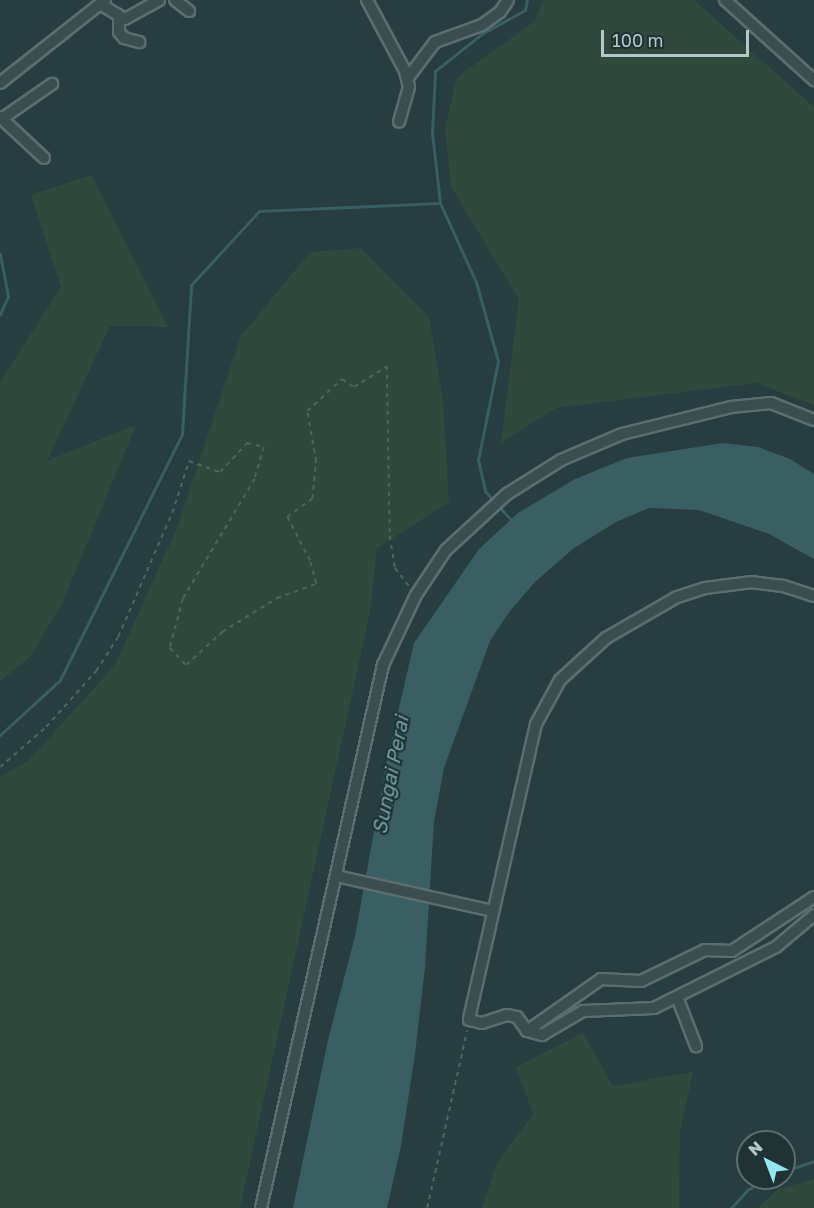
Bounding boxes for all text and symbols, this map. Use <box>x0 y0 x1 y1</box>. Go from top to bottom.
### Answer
scale bar <box>604 18 752 56</box>
text: 100 m <box>612 29 663 51</box>
water label: Sungai Perai <box>367 714 413 836</box>
north arrow <box>736 1130 796 1190</box>
text: N <box>744 1137 767 1160</box>

